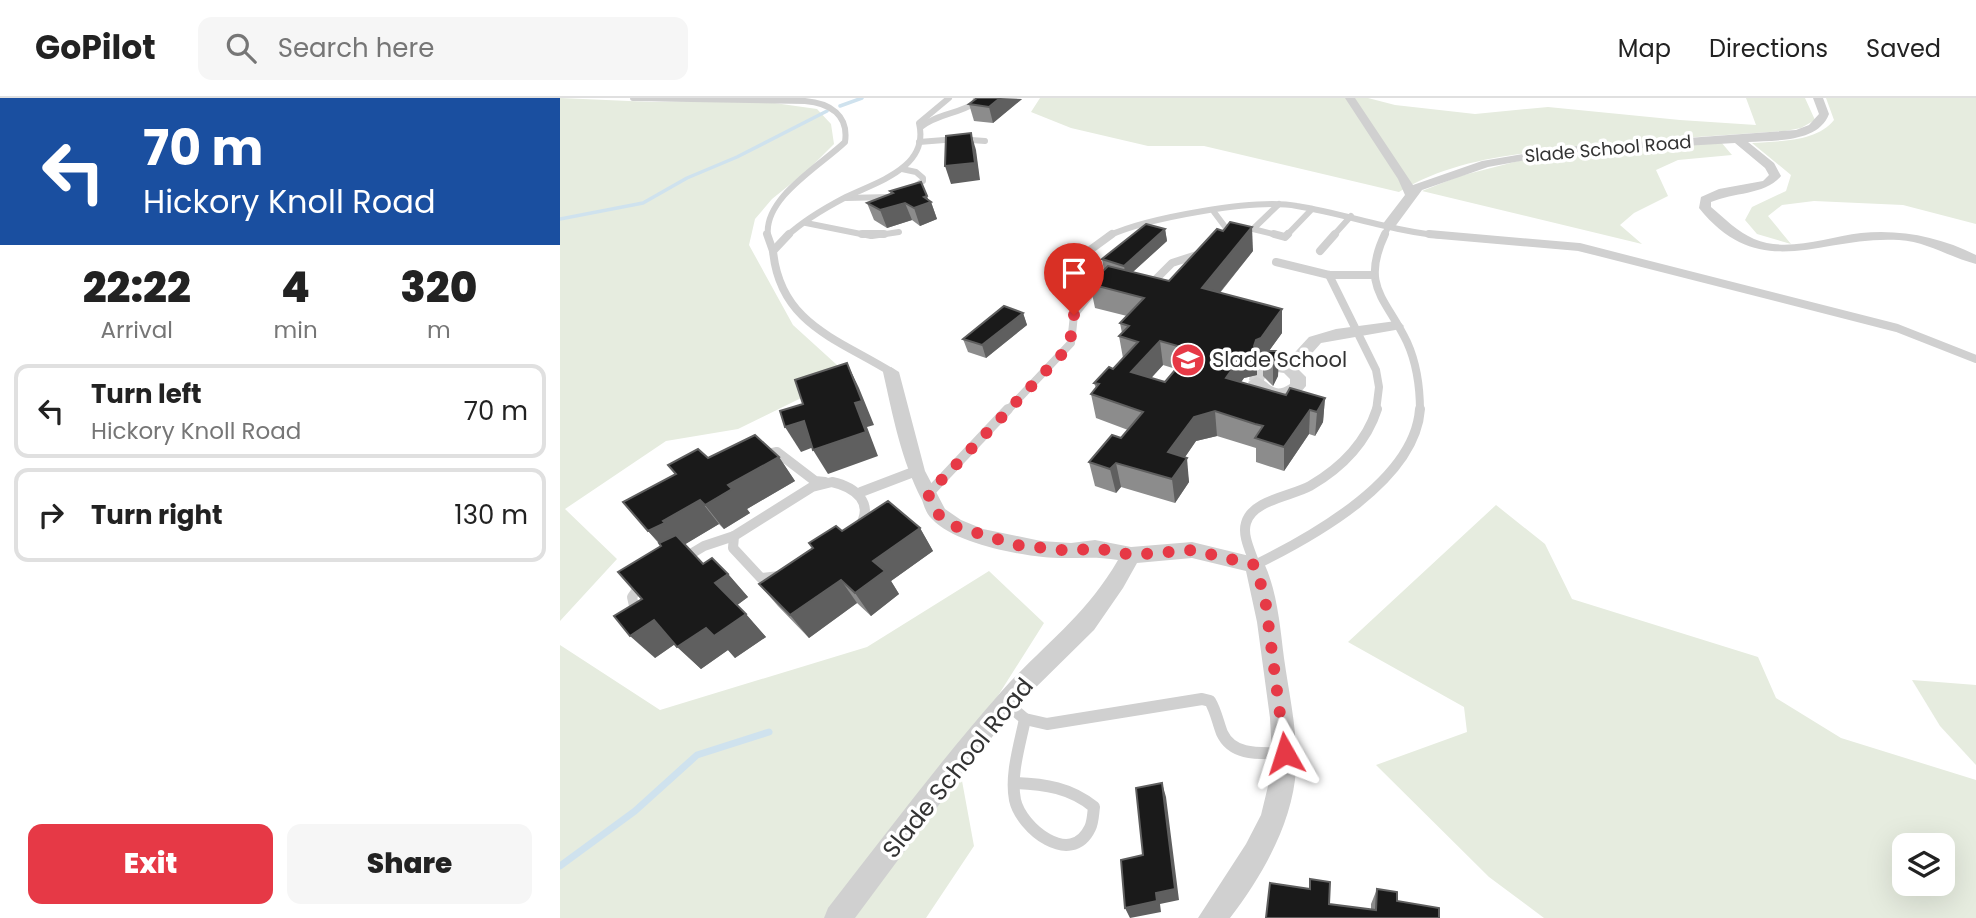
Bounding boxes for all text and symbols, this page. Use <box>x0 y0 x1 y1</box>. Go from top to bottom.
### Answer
search box <box>198 17 688 80</box>
text: GoPilot <box>35 24 156 71</box>
icon: search <box>222 29 260 67</box>
text: Search here <box>278 30 434 66</box>
text: Map <box>1618 32 1671 65</box>
text: Directions <box>1709 32 1828 65</box>
text: Saved <box>1866 32 1941 65</box>
text: 70 m <box>143 114 263 182</box>
icon: left <box>28 126 119 217</box>
street label: Slade School Road <box>1523 129 1692 168</box>
text: Hickory Knoll Road <box>143 179 436 224</box>
pin <box>1044 243 1104 315</box>
icon: arrive <box>1055 254 1093 292</box>
text: 22:22 <box>83 258 191 317</box>
text: 4 <box>281 258 310 317</box>
text: 320 <box>400 258 477 317</box>
text: Arrival <box>101 314 173 346</box>
text: min <box>274 314 318 346</box>
text: m <box>427 314 451 346</box>
school or university icon: Slade School <box>1169 341 1207 379</box>
place label: Slade School <box>1212 345 1347 374</box>
text: Turn left <box>91 376 202 412</box>
icon: left <box>32 392 70 430</box>
text: 70 m <box>464 393 528 429</box>
text: Hickory Knoll Road <box>91 415 301 447</box>
icon: right <box>32 496 70 534</box>
text: Turn right <box>91 497 223 533</box>
text: 130 m <box>454 497 528 533</box>
street label: Slade School Road <box>875 671 1041 865</box>
position arrow <box>1248 716 1322 790</box>
button: Exit <box>28 824 273 904</box>
button: Share <box>287 824 532 904</box>
map controls <box>1892 833 1955 896</box>
button: layers <box>1892 833 1955 896</box>

